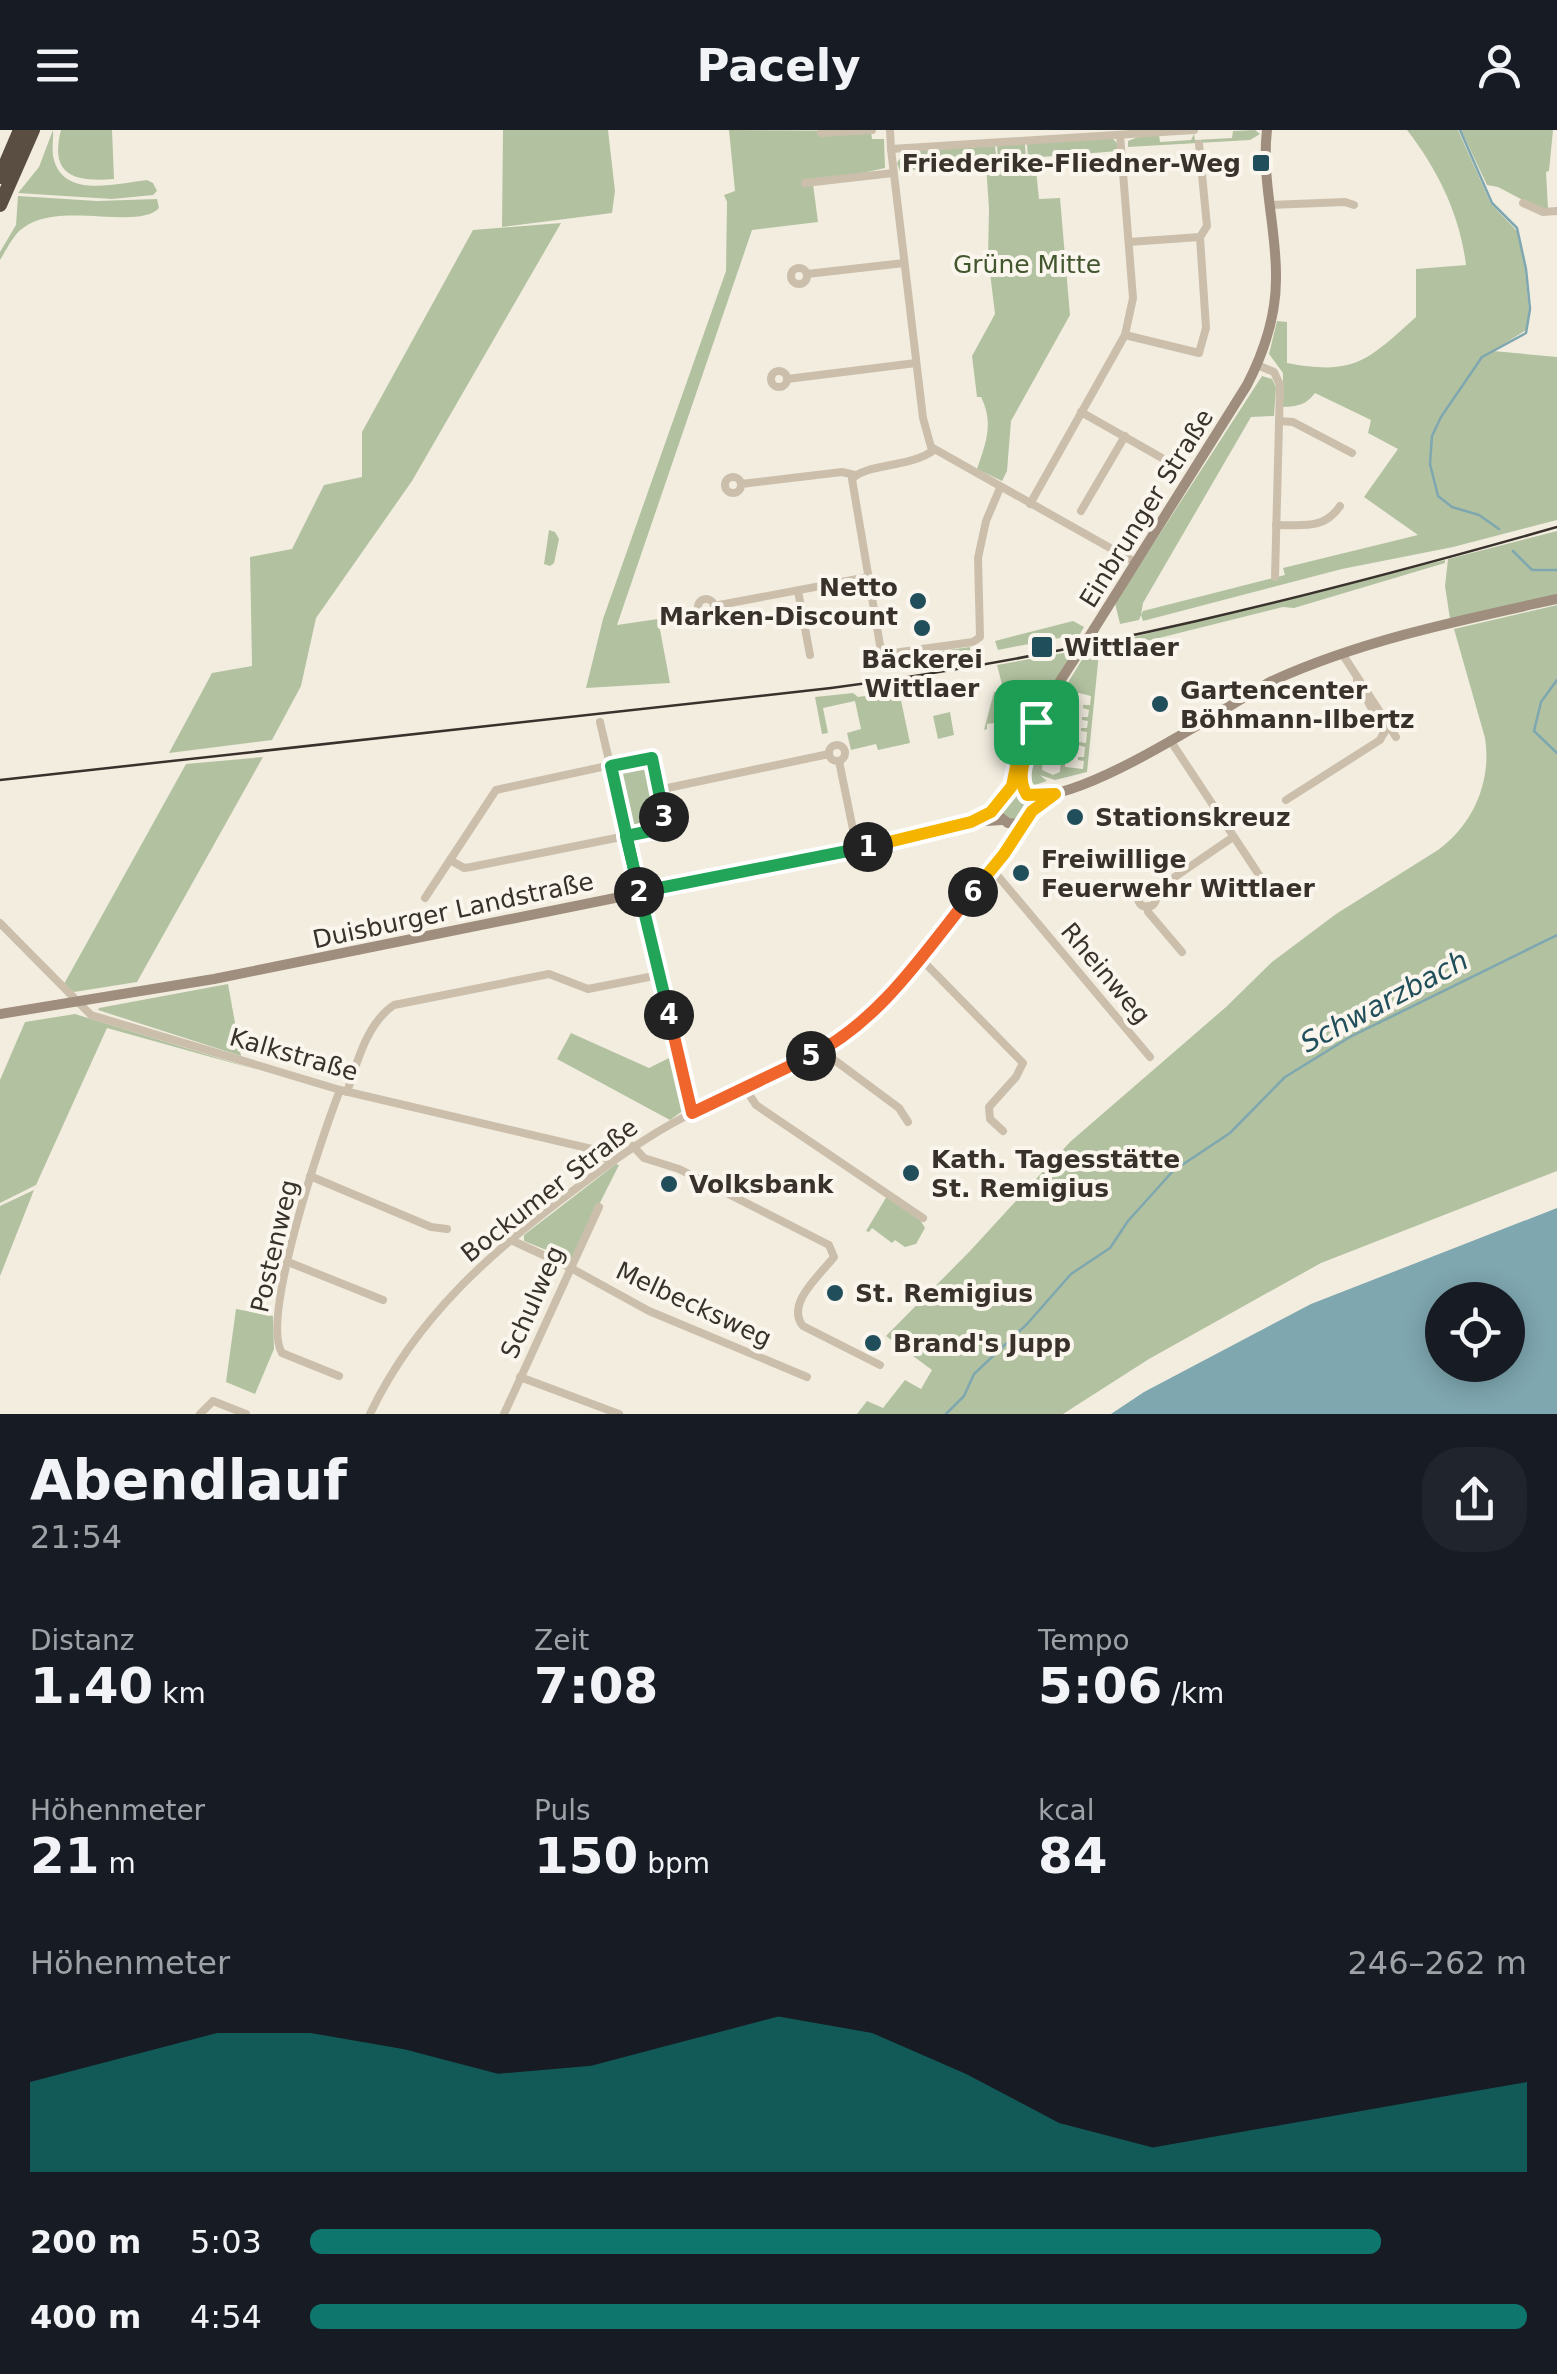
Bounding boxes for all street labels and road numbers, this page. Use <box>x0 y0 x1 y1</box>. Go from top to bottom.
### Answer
street label: Einbrunger Straße <box>1074 404 1219 613</box>
street label: Duisburger Landstraße <box>310 867 596 954</box>
street label: Rheinweg <box>1055 917 1156 1030</box>
street label: Kalkstraße <box>226 1022 361 1087</box>
street label: Bockumer Straße <box>455 1112 643 1268</box>
street label: Postenweg <box>245 1177 304 1315</box>
street label: Schulweg <box>495 1242 570 1363</box>
street label: Melbecksweg <box>611 1256 776 1353</box>

